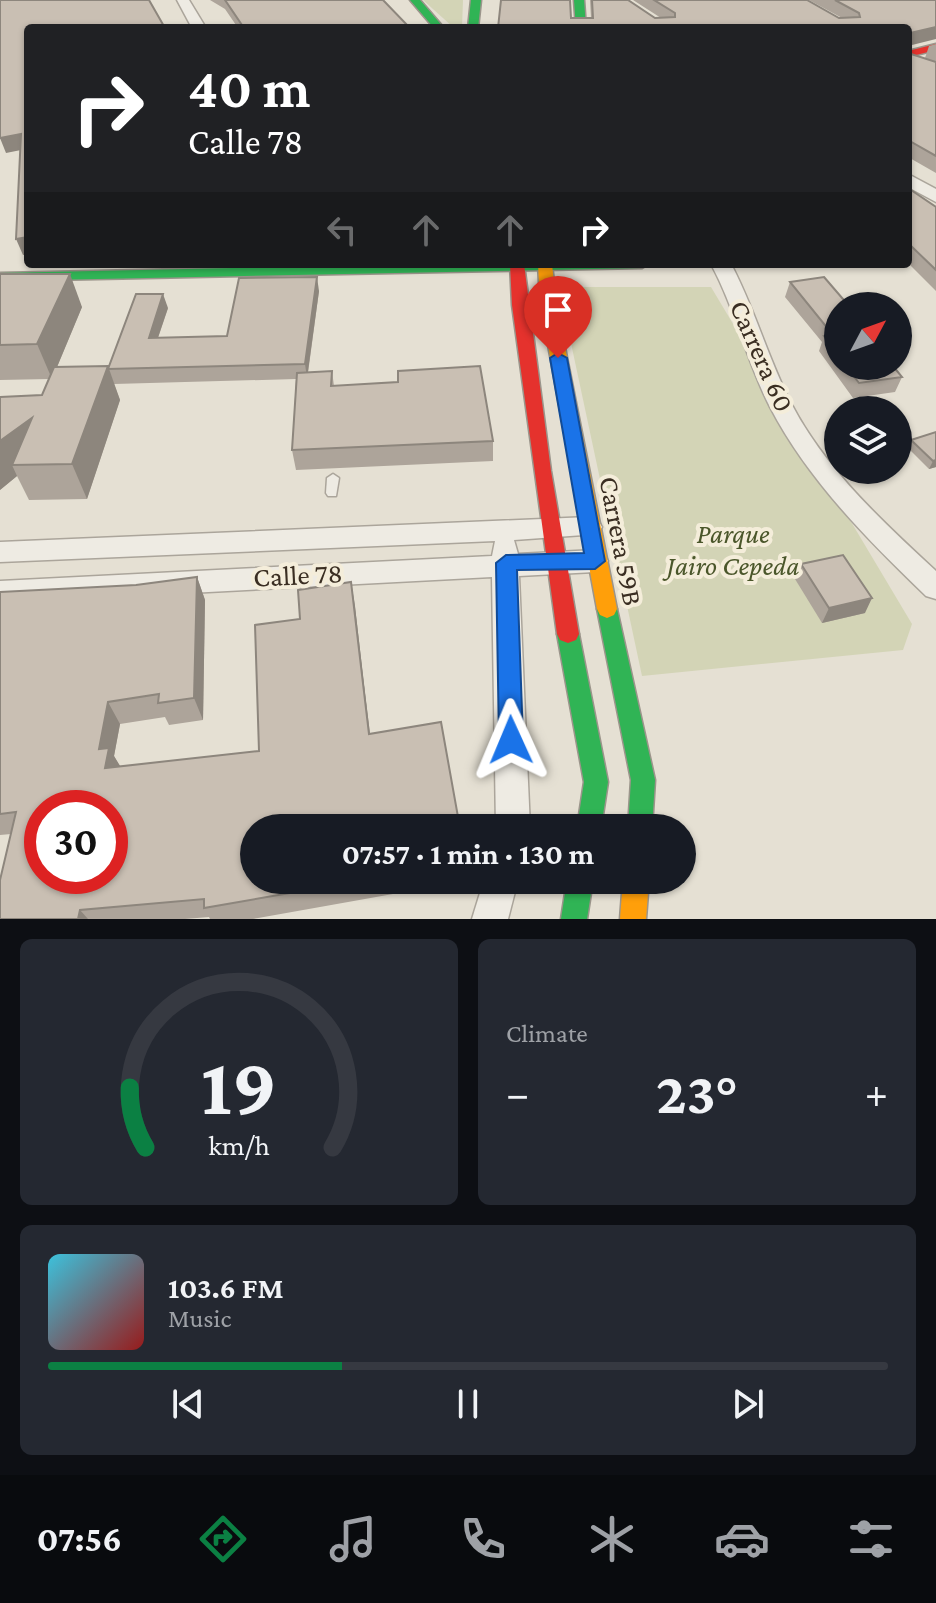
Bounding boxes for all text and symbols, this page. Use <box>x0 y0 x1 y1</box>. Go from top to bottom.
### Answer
icon: right <box>56 56 160 160</box>
text: 40 m <box>188 57 310 119</box>
text: Calle 78 <box>188 122 303 162</box>
icon: left <box>320 208 364 252</box>
icon: ahead <box>404 208 448 252</box>
icon: ahead <box>488 208 532 252</box>
icon: right <box>572 208 616 252</box>
pin <box>524 276 592 358</box>
icon: arrive <box>536 288 580 332</box>
north arrow <box>824 292 912 380</box>
map controls <box>824 292 912 484</box>
street label: Carrera 60 <box>724 296 800 416</box>
button: layers <box>824 396 912 484</box>
street label: Carrera 59B <box>593 474 649 608</box>
park label: Parque Jairo Cepeda <box>662 518 799 581</box>
street label: Calle 78 <box>253 557 343 593</box>
position arrow <box>469 698 553 782</box>
speed limit sign: 30 <box>24 790 128 894</box>
text: 07:57 · 1 min · 130 m <box>342 837 594 870</box>
text: Climate <box>506 1019 588 1048</box>
text: 19 <box>201 1039 277 1132</box>
text: 23° <box>656 1059 738 1126</box>
text: − <box>506 1069 529 1117</box>
text: + <box>865 1069 888 1117</box>
text: km/h <box>208 1129 270 1161</box>
text: 103.6 FM <box>168 1271 284 1304</box>
text: Music <box>168 1304 231 1333</box>
icon: previous <box>166 1382 210 1426</box>
icon: pause <box>446 1382 490 1426</box>
icon: next <box>726 1382 770 1426</box>
icon: directions <box>195 1511 251 1567</box>
icon: music <box>325 1511 381 1567</box>
icon: phone <box>455 1511 511 1567</box>
icon: climate <box>584 1511 640 1567</box>
icon: car <box>714 1511 770 1567</box>
icon: filters <box>843 1511 899 1567</box>
text: 07:56 <box>37 1519 122 1559</box>

